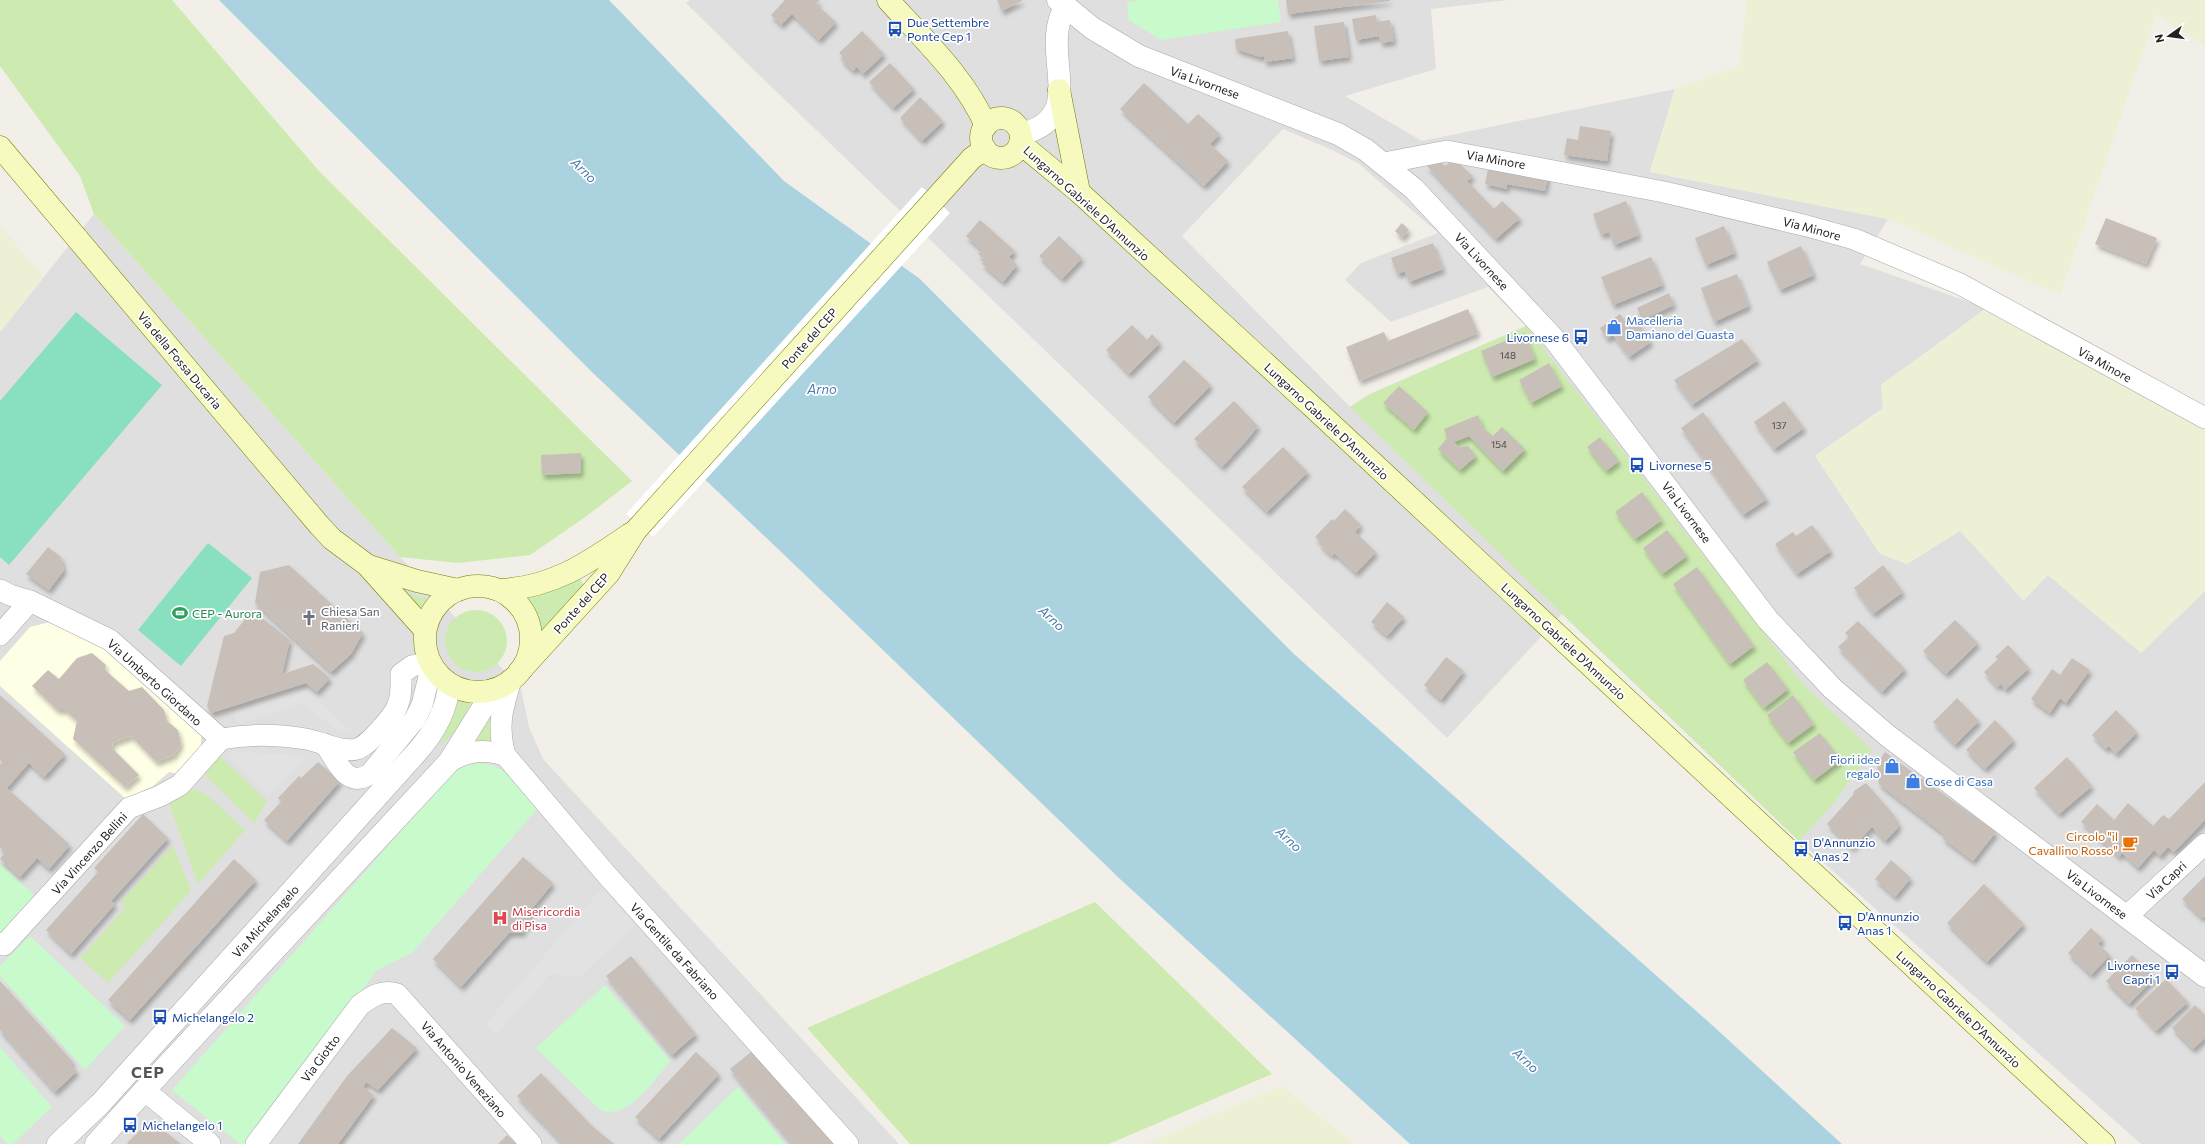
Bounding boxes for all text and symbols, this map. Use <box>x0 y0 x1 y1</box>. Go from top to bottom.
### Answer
place label: Due Settembre Ponte Cep 1 <box>907 15 989 43</box>
north arrow <box>2149 16 2189 56</box>
bus stop icon: Due Settembre Ponte Cep 1 <box>886 20 904 38</box>
text: N <box>2152 33 2166 44</box>
street label: Via Livornese <box>1168 63 1242 101</box>
street label: Lungarno Gabriele D'Annunzio <box>1021 143 1153 263</box>
street label: Via Minore <box>1466 147 1526 171</box>
water label: Arno <box>567 153 600 186</box>
street label: Via Minore <box>1781 214 1843 242</box>
street label: Via Livornese <box>1452 230 1512 292</box>
street label: Ponte del CEP <box>778 305 840 371</box>
street label: Via della Fossa Ducaria <box>135 308 225 412</box>
place label: Macelleria Damiano del Guasta <box>1626 313 1734 341</box>
shop icon: Macelleria Damiano del Guasta <box>1605 318 1623 336</box>
bus stop icon: Livornese 6 <box>1572 328 1590 346</box>
place label: Livornese 6 <box>1507 330 1569 344</box>
street label: Via Minore <box>2076 343 2134 385</box>
house number: 148 <box>1500 349 1516 361</box>
street label: Lungarno Gabriele D'Annunzio <box>1262 360 1392 482</box>
water label: Arno <box>806 381 837 397</box>
house number: 137 <box>1771 419 1787 431</box>
house number: 154 <box>1491 438 1507 450</box>
bus stop icon: Livornese 5 <box>1628 456 1646 474</box>
place label: Livornese 5 <box>1649 458 1711 472</box>
street label: Via Livornese <box>1660 479 1714 545</box>
street label: Ponte del CEP <box>550 570 612 636</box>
street label: Lungarno Gabriele D'Annunzio <box>1499 580 1629 702</box>
water label: Arno <box>1035 601 1068 634</box>
sports icon: CEP - Aurora <box>171 604 189 622</box>
place label: Chiesa San Ranieri <box>321 604 380 632</box>
place label: CEP - Aurora <box>192 606 262 620</box>
church icon: Chiesa San Ranieri <box>300 609 318 627</box>
street label: Via Umberto Giordano <box>105 636 205 728</box>
place label: Fiori idee regalo <box>1830 752 1880 780</box>
shop icon: Fiori idee regalo <box>1883 757 1901 775</box>
shop icon: Cose di Casa <box>1904 772 1922 790</box>
place label: Cose di Casa <box>1925 774 1993 788</box>
street label: Via Vincenzo Bellini <box>48 809 130 897</box>
water label: Arno <box>1272 822 1305 855</box>
place label: Circolo "il Cavallino Rosso" <box>2029 829 2118 857</box>
cafe icon: Circolo "il Cavallino Rosso" <box>2121 834 2139 852</box>
place label: D'Annunzio Anas 2 <box>1813 835 1875 863</box>
bus stop icon: D'Annunzio Anas 2 <box>1792 840 1810 858</box>
street label: Via Capri <box>2143 858 2189 902</box>
street label: Via Livornese <box>2064 867 2130 921</box>
street label: Via Michelangelo <box>229 882 301 960</box>
street label: Via Gentile da Fabriano <box>628 900 722 1002</box>
place label: Misericordia di Pisa <box>512 904 580 932</box>
hospital icon: Misericordia di Pisa <box>491 909 509 927</box>
place label: D'Annunzio Anas 1 <box>1857 909 1919 937</box>
bus stop icon: D'Annunzio Anas 1 <box>1836 914 1854 932</box>
street label: Lungarno Gabriele D'Annunzio <box>1894 948 2024 1070</box>
place label: Livornese Capri 1 <box>2107 958 2160 986</box>
bus stop icon: Livornese Capri 1 <box>2163 963 2181 981</box>
bus stop icon: Michelangelo 2 <box>151 1008 169 1026</box>
place label: Michelangelo 2 <box>172 1010 254 1024</box>
street label: Via Antonio Veneziano <box>418 1018 510 1120</box>
street label: Via Giotto <box>298 1032 342 1084</box>
water label: Arno <box>1509 1043 1542 1076</box>
district label: CEP <box>131 1062 165 1081</box>
bus stop icon: Michelangelo 1 <box>121 1116 139 1134</box>
place label: Michelangelo 1 <box>142 1118 222 1132</box>

